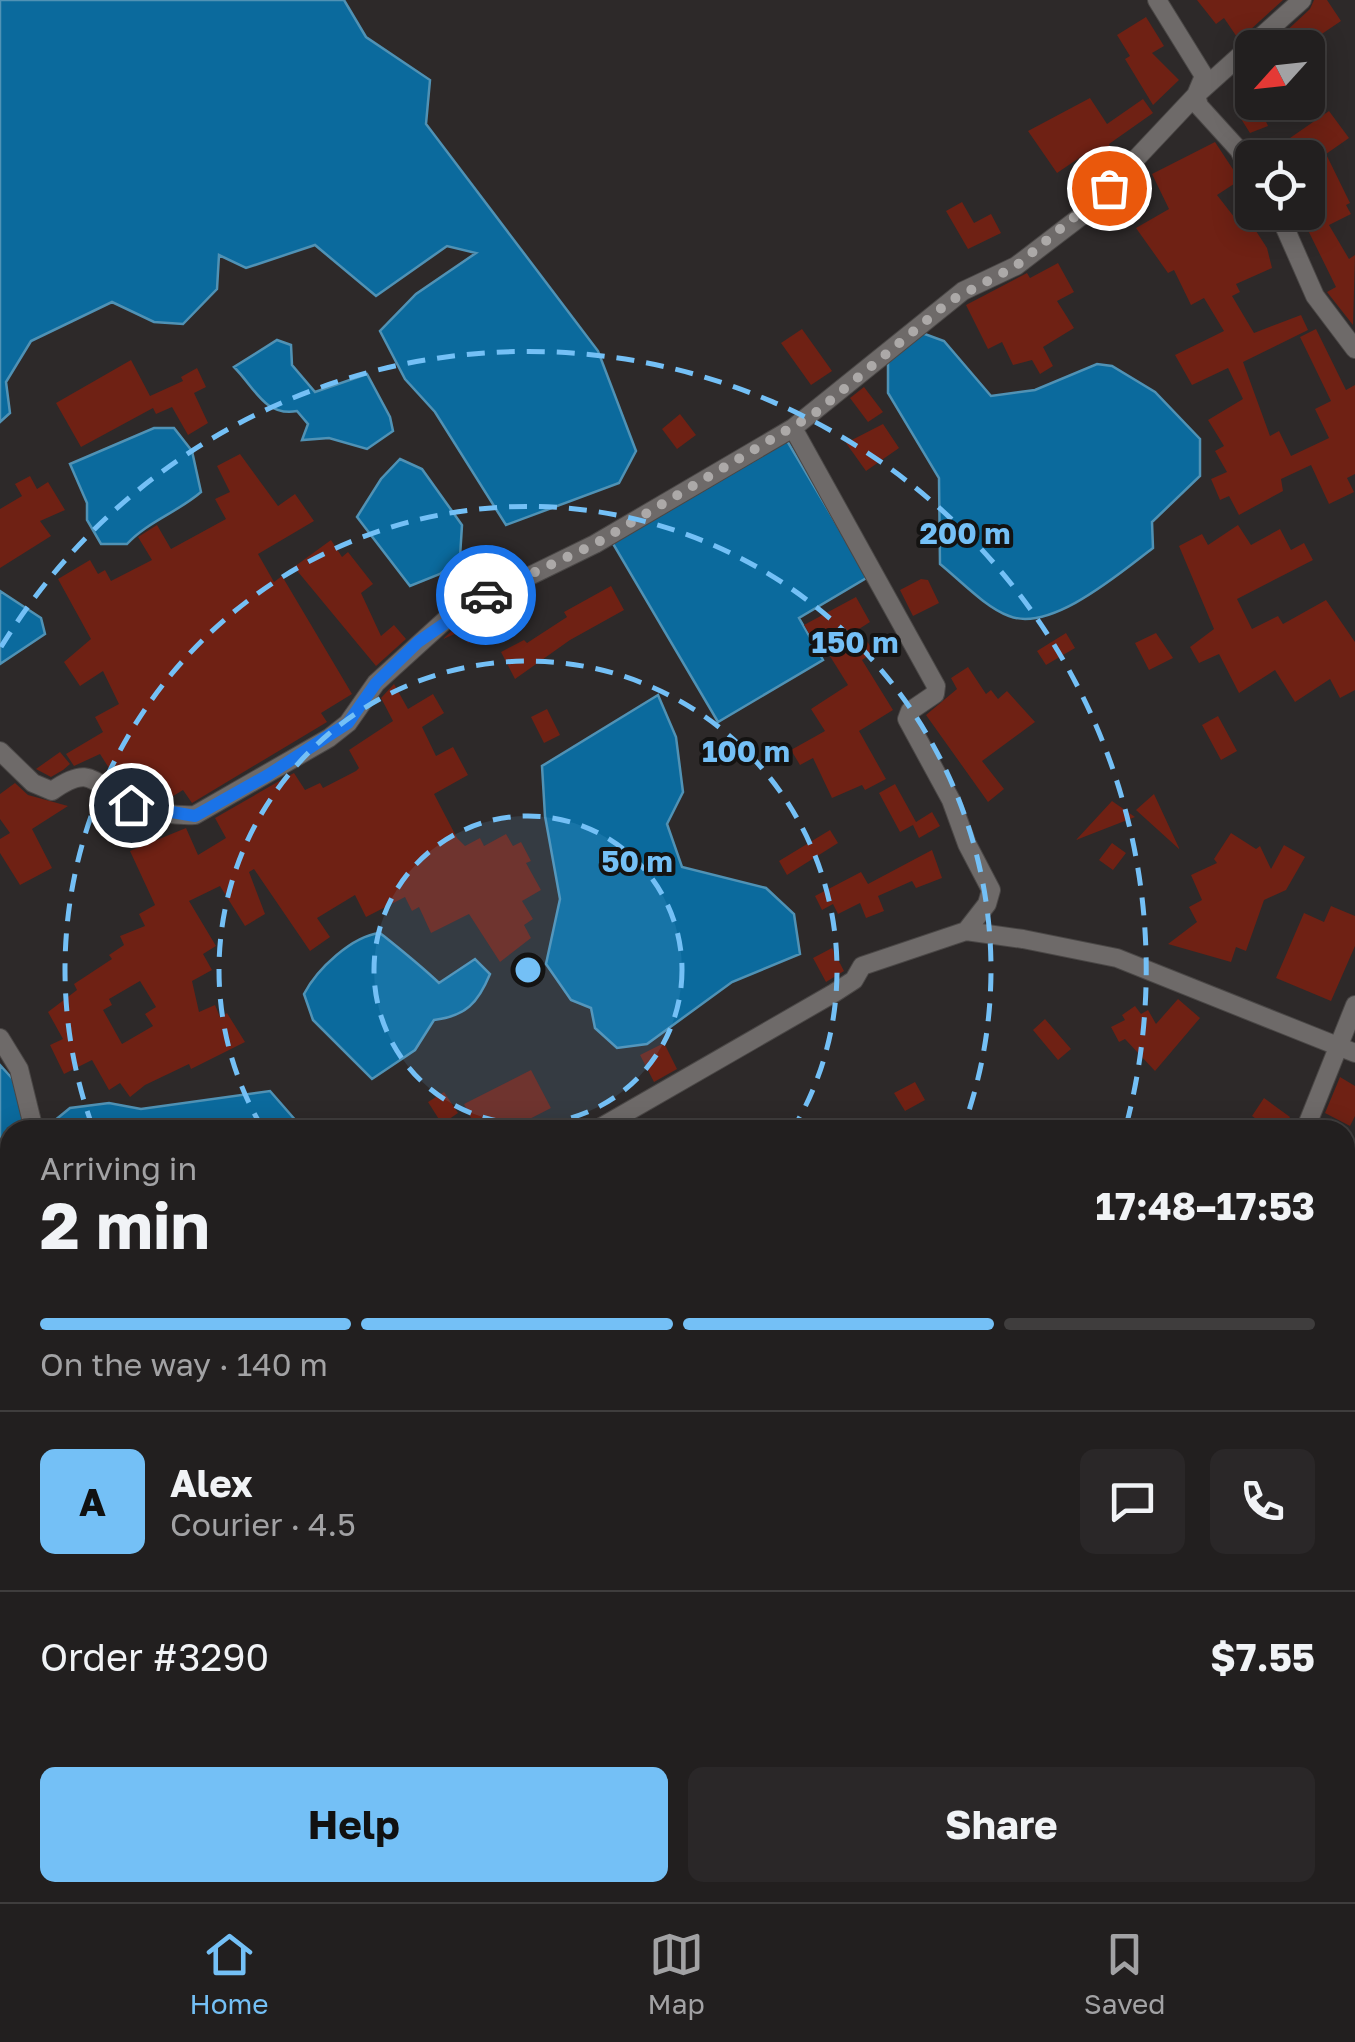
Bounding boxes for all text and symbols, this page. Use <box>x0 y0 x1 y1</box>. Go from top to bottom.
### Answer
north arrow <box>1235 30 1325 120</box>
map controls <box>1235 30 1325 230</box>
button: locate <box>1235 140 1325 230</box>
pin <box>1067 146 1152 231</box>
icon: bag <box>1082 161 1137 216</box>
text: 200 m <box>919 515 1011 551</box>
courier <box>436 545 536 645</box>
icon: car <box>459 568 514 623</box>
text: 150 m <box>812 624 899 660</box>
text: 100 m <box>702 733 790 769</box>
pin <box>89 763 174 848</box>
icon: home <box>104 778 159 833</box>
text: 50 m <box>601 843 673 879</box>
centre of rings <box>510 952 546 988</box>
text: Arriving in <box>40 1149 197 1187</box>
text: 17:48–17:53 <box>1096 1183 1315 1228</box>
text: 2 min <box>40 1185 210 1263</box>
text: On the way · 140 m <box>40 1345 328 1383</box>
button: chat <box>1080 1449 1185 1554</box>
button: phone <box>1210 1449 1315 1554</box>
text: Alex <box>170 1460 253 1505</box>
text: A <box>79 1479 106 1524</box>
text: Courier · 4.5 <box>170 1505 356 1543</box>
text: Order #3290 <box>40 1634 269 1679</box>
text: $7.55 <box>1210 1634 1315 1679</box>
button: Help <box>40 1767 668 1882</box>
button: Share <box>688 1767 1315 1882</box>
tab: Home <box>190 1927 269 2020</box>
tab: Map <box>648 1927 705 2020</box>
tab: Saved <box>1084 1927 1166 2020</box>

